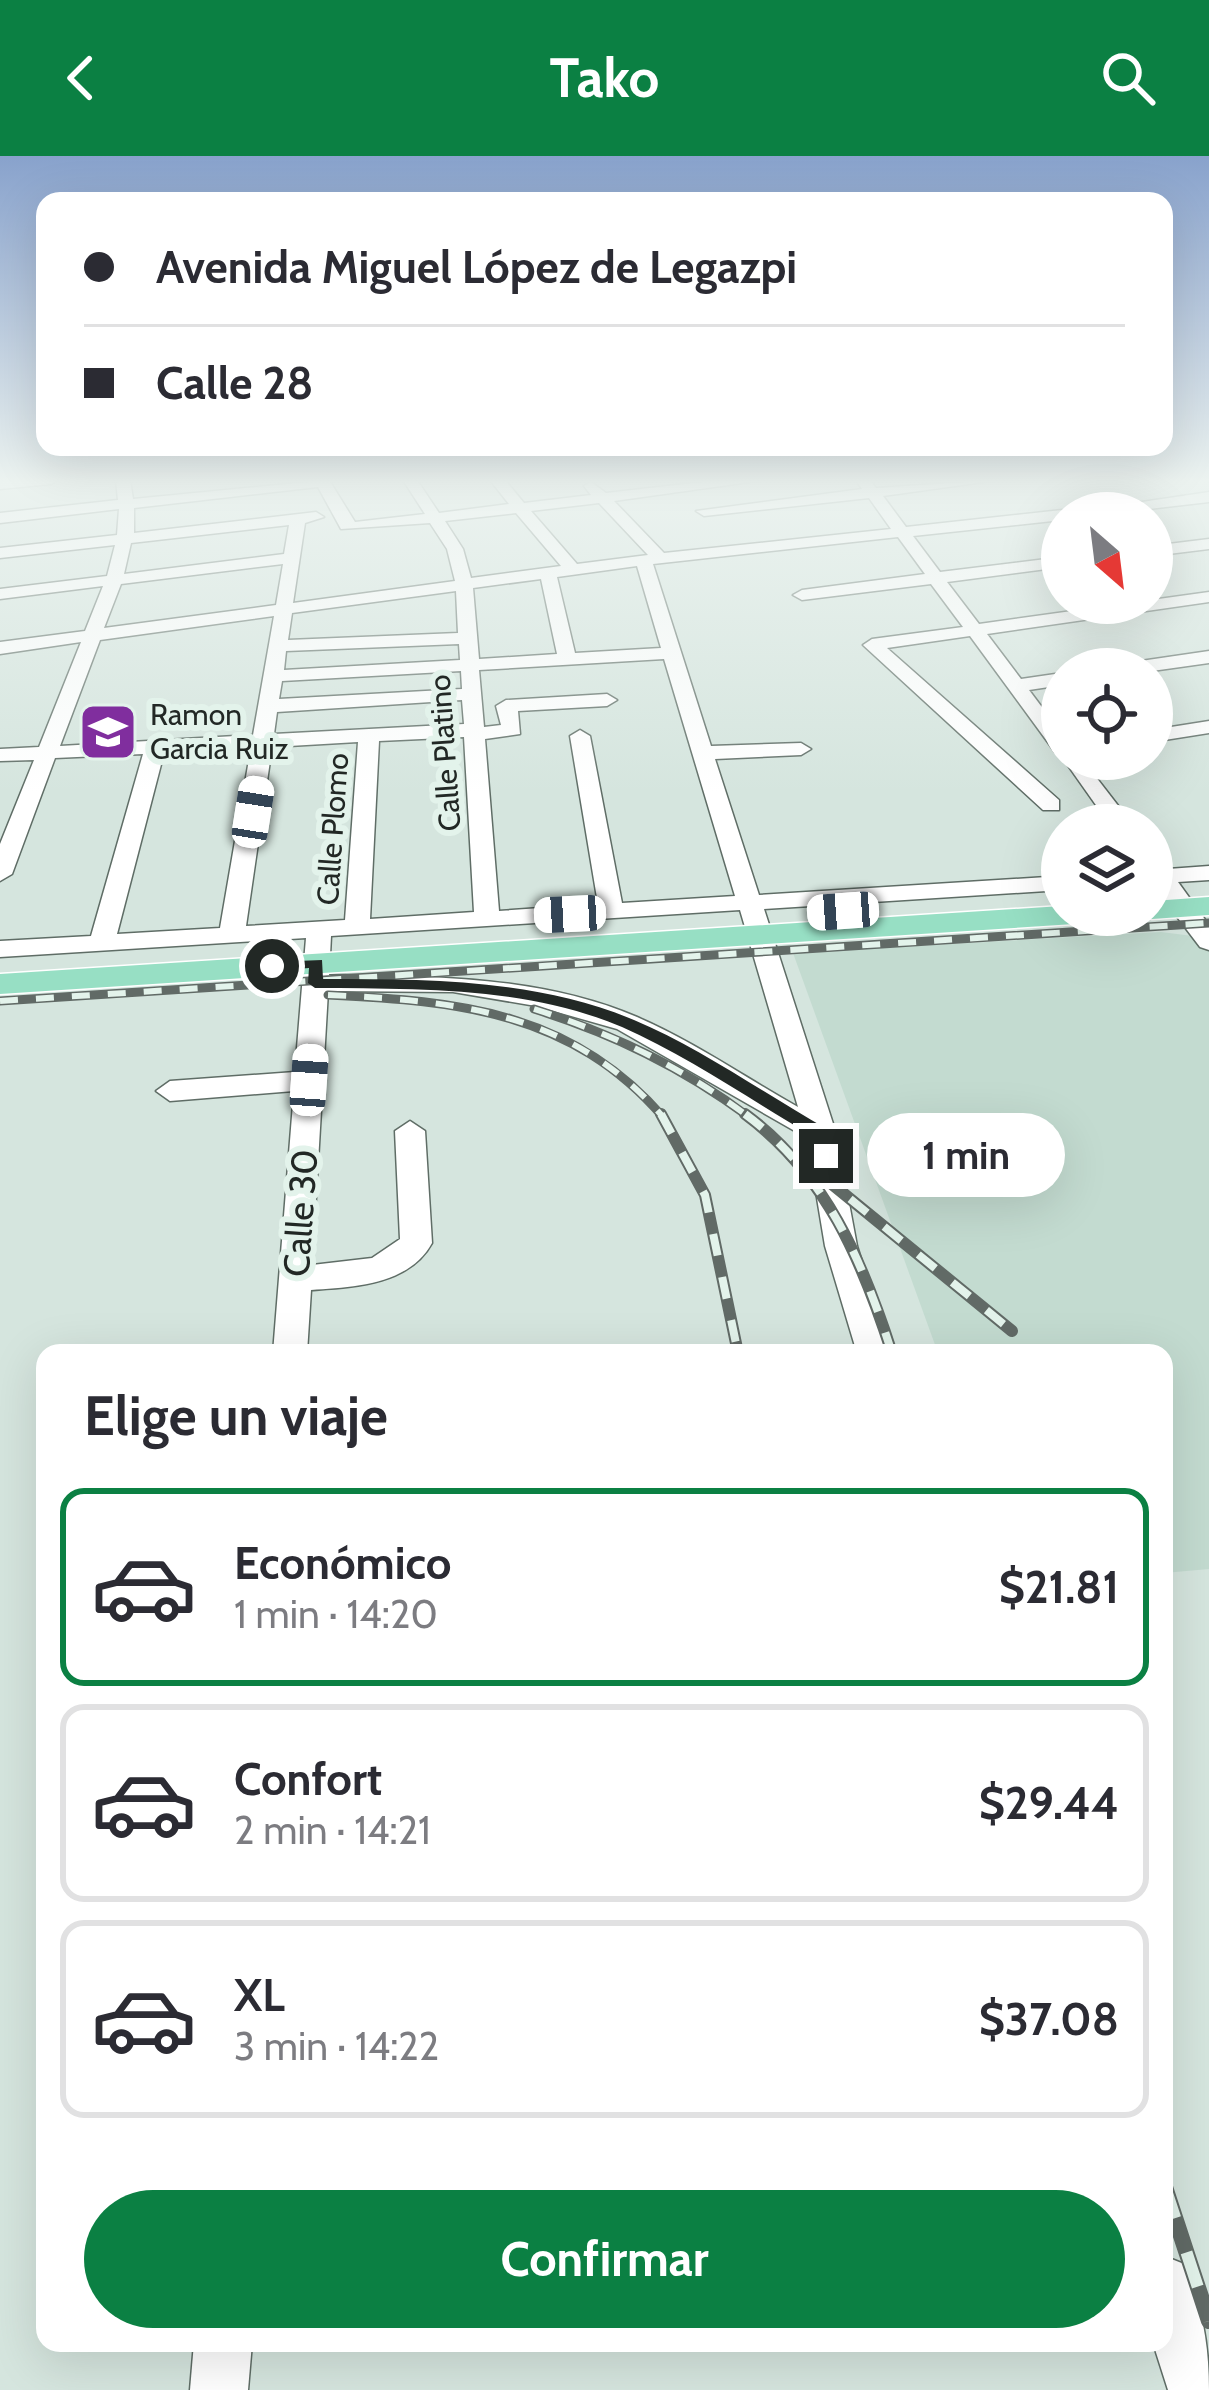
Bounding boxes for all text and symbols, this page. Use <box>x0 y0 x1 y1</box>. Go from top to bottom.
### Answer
icon: back <box>48 45 114 111</box>
text: Tako <box>550 45 659 111</box>
icon: search <box>1095 45 1161 111</box>
text: Avenida Miguel López de Legazpi <box>156 240 797 294</box>
text: Calle 28 <box>156 356 314 410</box>
north arrow <box>1041 492 1173 624</box>
map controls <box>1041 492 1173 936</box>
button: locate <box>1041 648 1173 780</box>
street label: Calle Platino <box>421 673 468 833</box>
place label: Ramon Garcia Ruiz <box>150 696 289 767</box>
school or university icon: Ramon Garcia Ruiz <box>77 701 139 763</box>
street label: Calle Plomo <box>309 752 356 906</box>
car <box>230 774 276 850</box>
button: layers <box>1041 804 1173 936</box>
car <box>806 891 880 931</box>
car <box>533 894 607 934</box>
route start <box>245 939 299 993</box>
car <box>289 1043 329 1117</box>
callout: 1 min <box>868 1114 1066 1198</box>
route end <box>799 1129 853 1183</box>
text: 1 min <box>922 1131 1010 1179</box>
street label: Calle 30 <box>274 1148 326 1278</box>
text: Elige un viaje <box>84 1383 388 1449</box>
icon: car <box>90 1533 198 1641</box>
text: Económico <box>234 1536 451 1590</box>
text: $21.81 <box>999 1560 1119 1614</box>
text: 1 min · 14:20 <box>234 1590 438 1638</box>
icon: car <box>90 1749 198 1857</box>
text: Confort <box>234 1752 382 1806</box>
text: $29.44 <box>979 1776 1119 1830</box>
text: 2 min · 14:21 <box>234 1806 431 1854</box>
icon: car <box>90 1965 198 2073</box>
text: XL <box>234 1968 285 2022</box>
text: $37.08 <box>979 1992 1119 2046</box>
text: 3 min · 14:22 <box>234 2022 439 2070</box>
button: Confirmar <box>84 2190 1125 2328</box>

